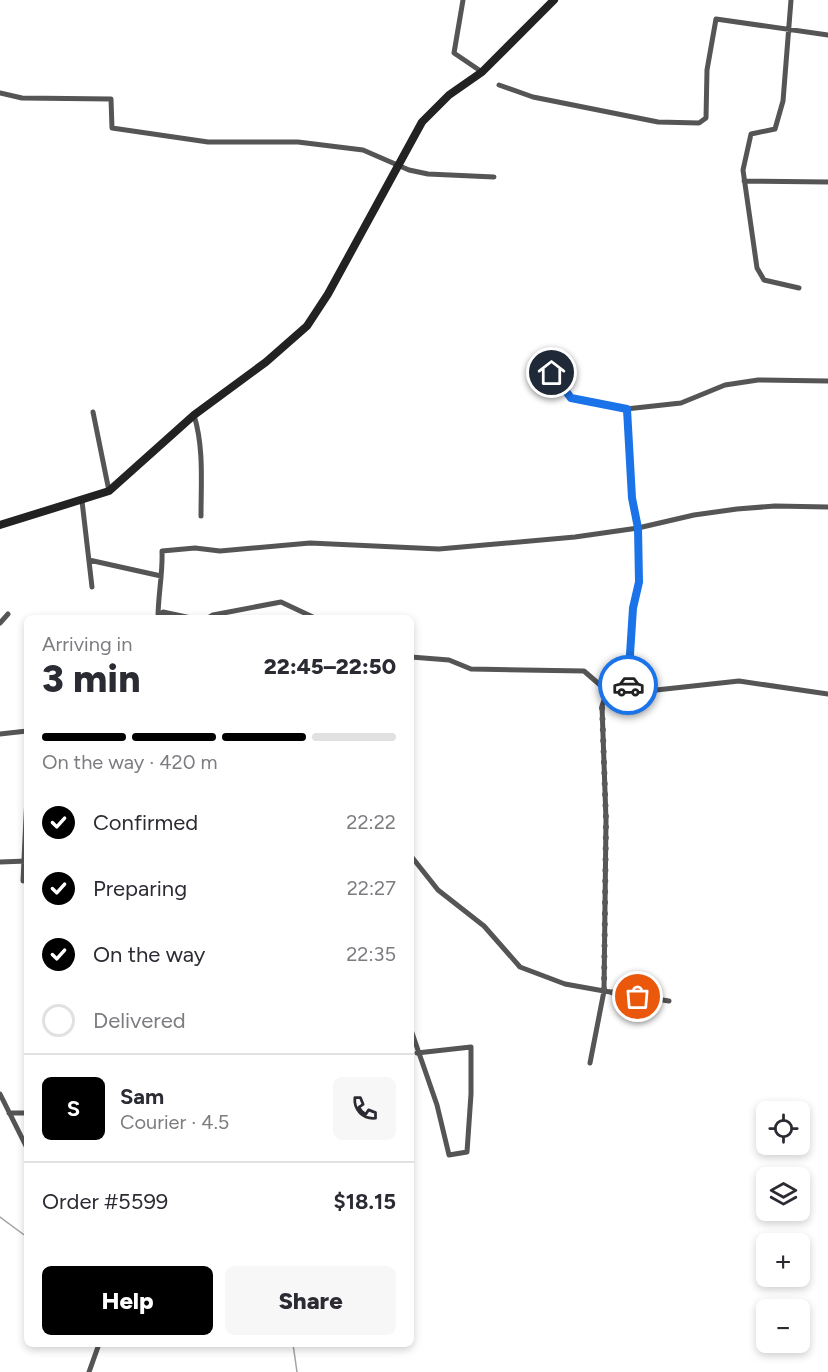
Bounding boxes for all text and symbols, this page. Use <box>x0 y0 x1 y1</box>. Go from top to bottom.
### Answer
pin <box>526 347 577 398</box>
icon: home <box>535 356 568 389</box>
text: Arriving in <box>42 632 132 656</box>
text: 22:45–22:50 <box>264 653 396 680</box>
text: 3 min <box>42 655 140 702</box>
courier <box>598 655 658 715</box>
icon: car <box>612 669 645 702</box>
text: On the way · 420 m <box>42 750 218 774</box>
icon: check <box>42 806 75 839</box>
text: Confirmed <box>93 809 198 836</box>
text: 22:22 <box>346 810 396 834</box>
icon: check <box>42 872 75 905</box>
text: Preparing <box>93 875 187 902</box>
text: 22:27 <box>347 876 396 900</box>
icon: check <box>42 938 75 971</box>
text: On the way <box>93 941 205 968</box>
text: 22:35 <box>346 942 396 966</box>
pin <box>612 971 663 1022</box>
icon: bag <box>621 980 654 1013</box>
text: Delivered <box>93 1007 186 1034</box>
button: phone <box>333 1077 396 1140</box>
text: Sam <box>120 1083 164 1110</box>
text: S <box>67 1095 80 1122</box>
map controls <box>756 1101 810 1353</box>
button: locate <box>756 1101 810 1155</box>
text: Courier · 4.5 <box>120 1110 229 1134</box>
button: layers <box>756 1167 810 1221</box>
text: Order #5599 <box>42 1188 168 1215</box>
text: $18.15 <box>334 1188 396 1215</box>
button: + <box>756 1233 810 1287</box>
button: Help <box>42 1266 213 1335</box>
button: Share <box>225 1266 396 1335</box>
button: − <box>756 1299 810 1353</box>

